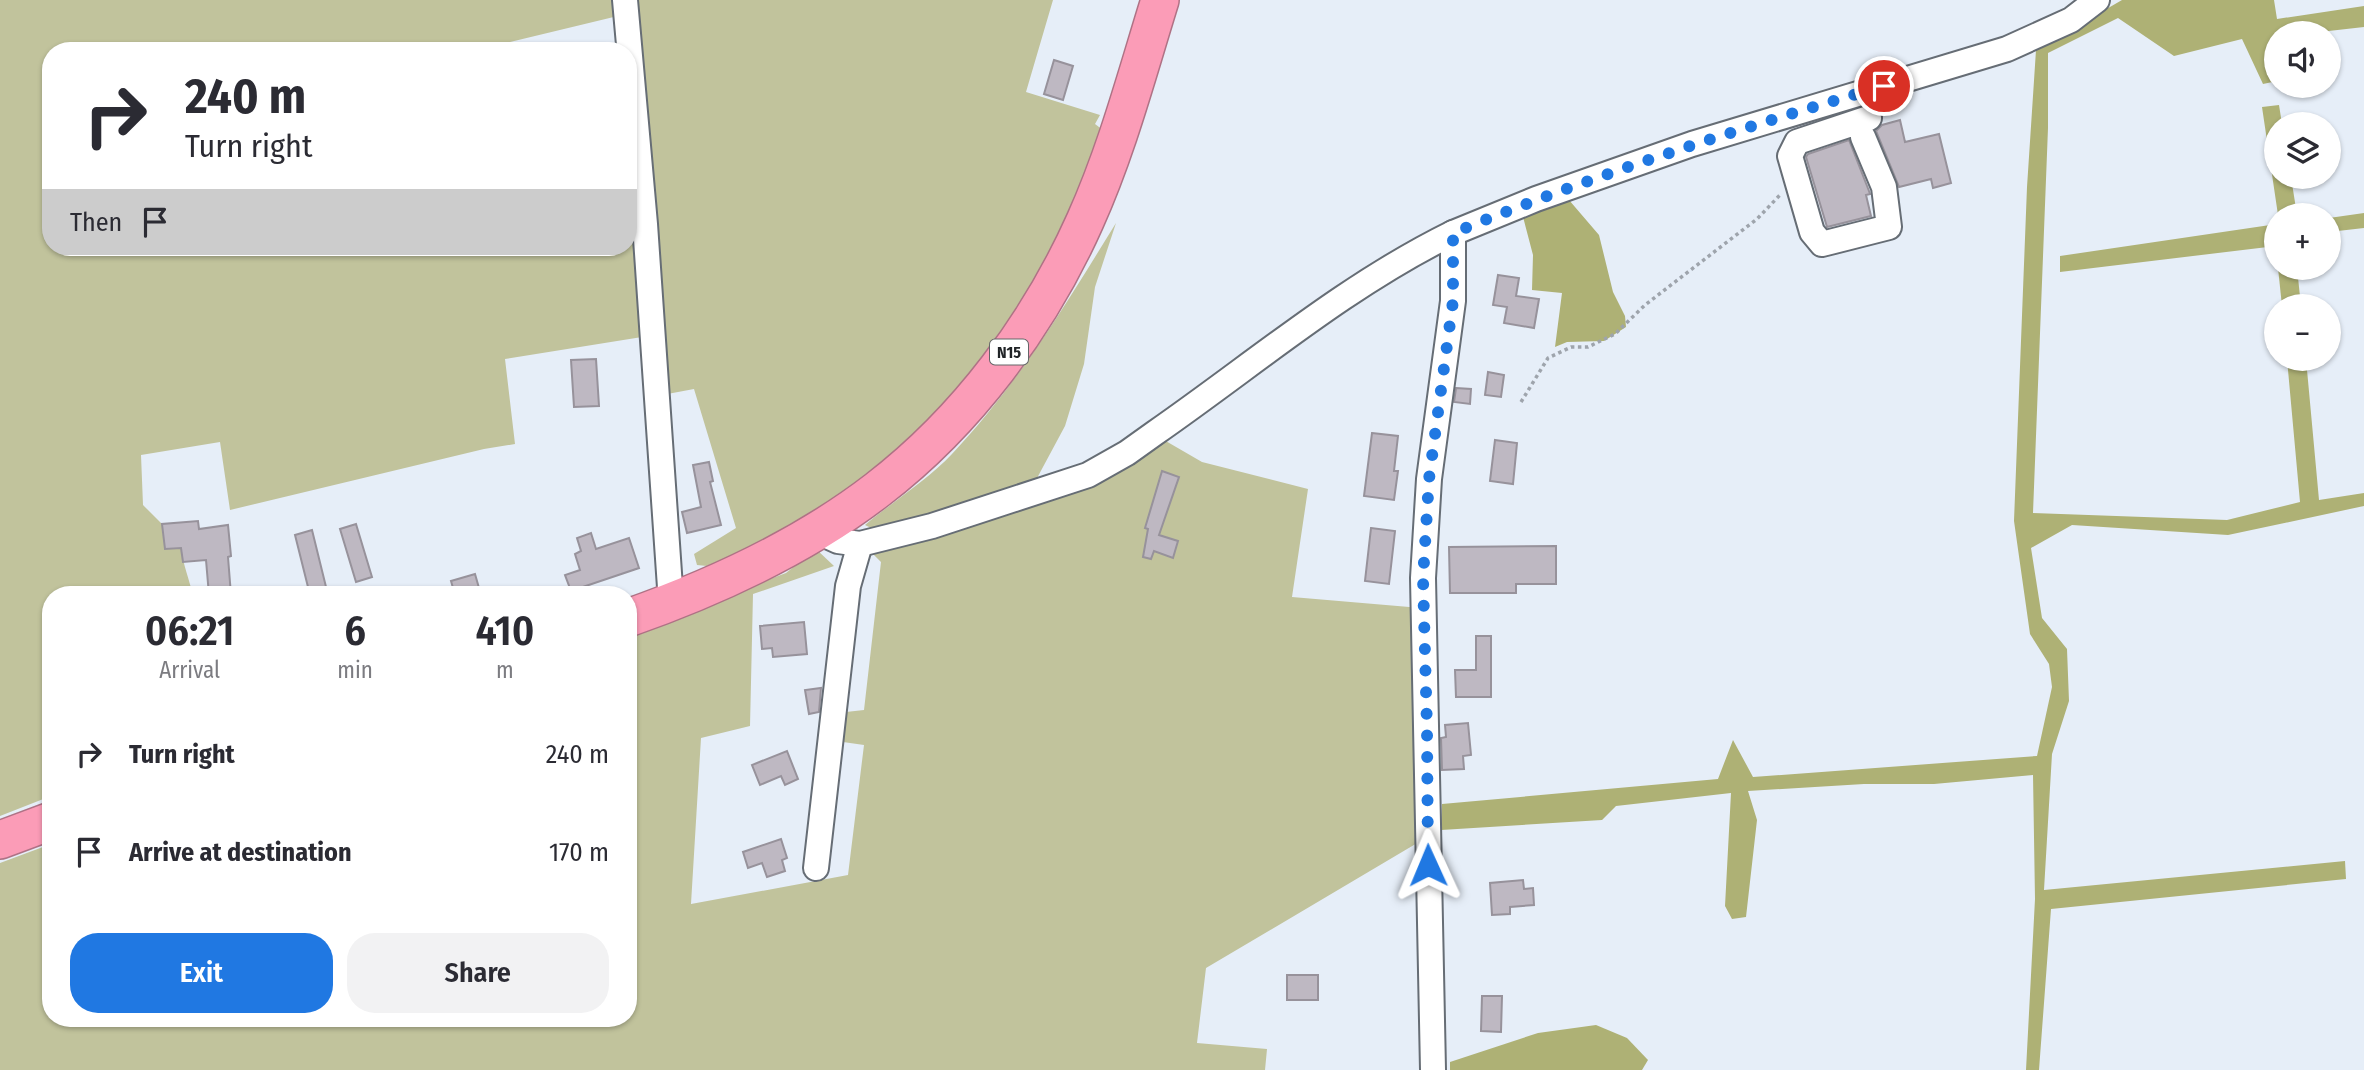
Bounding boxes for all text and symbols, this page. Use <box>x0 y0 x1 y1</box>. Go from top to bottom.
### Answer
map controls <box>2264 21 2341 371</box>
button: sound <box>2264 21 2341 98</box>
pin <box>1854 56 1914 116</box>
text: 240 m <box>185 67 306 126</box>
icon: arrive <box>1865 67 1903 105</box>
icon: right <box>70 70 161 161</box>
button: layers <box>2264 112 2341 189</box>
text: Turn right <box>185 127 312 165</box>
icon: arrive <box>136 203 174 241</box>
button: + <box>2264 203 2341 280</box>
text: Then <box>70 207 122 238</box>
button: − <box>2264 294 2341 371</box>
road number: N15 <box>990 340 1028 364</box>
text: 06:21 <box>145 606 235 656</box>
text: 6 <box>344 606 366 656</box>
text: 410 <box>476 606 534 656</box>
text: Arrival <box>159 656 220 684</box>
text: min <box>337 656 373 684</box>
text: m <box>496 656 514 684</box>
icon: right <box>70 735 108 773</box>
text: Turn right <box>129 739 235 770</box>
text: 240 m <box>546 739 609 770</box>
position arrow <box>1391 828 1465 902</box>
icon: arrive <box>70 833 108 871</box>
text: Arrive at destination <box>129 837 352 868</box>
text: 170 m <box>549 837 609 868</box>
button: Exit <box>70 933 333 1013</box>
button: Share <box>347 933 609 1013</box>

